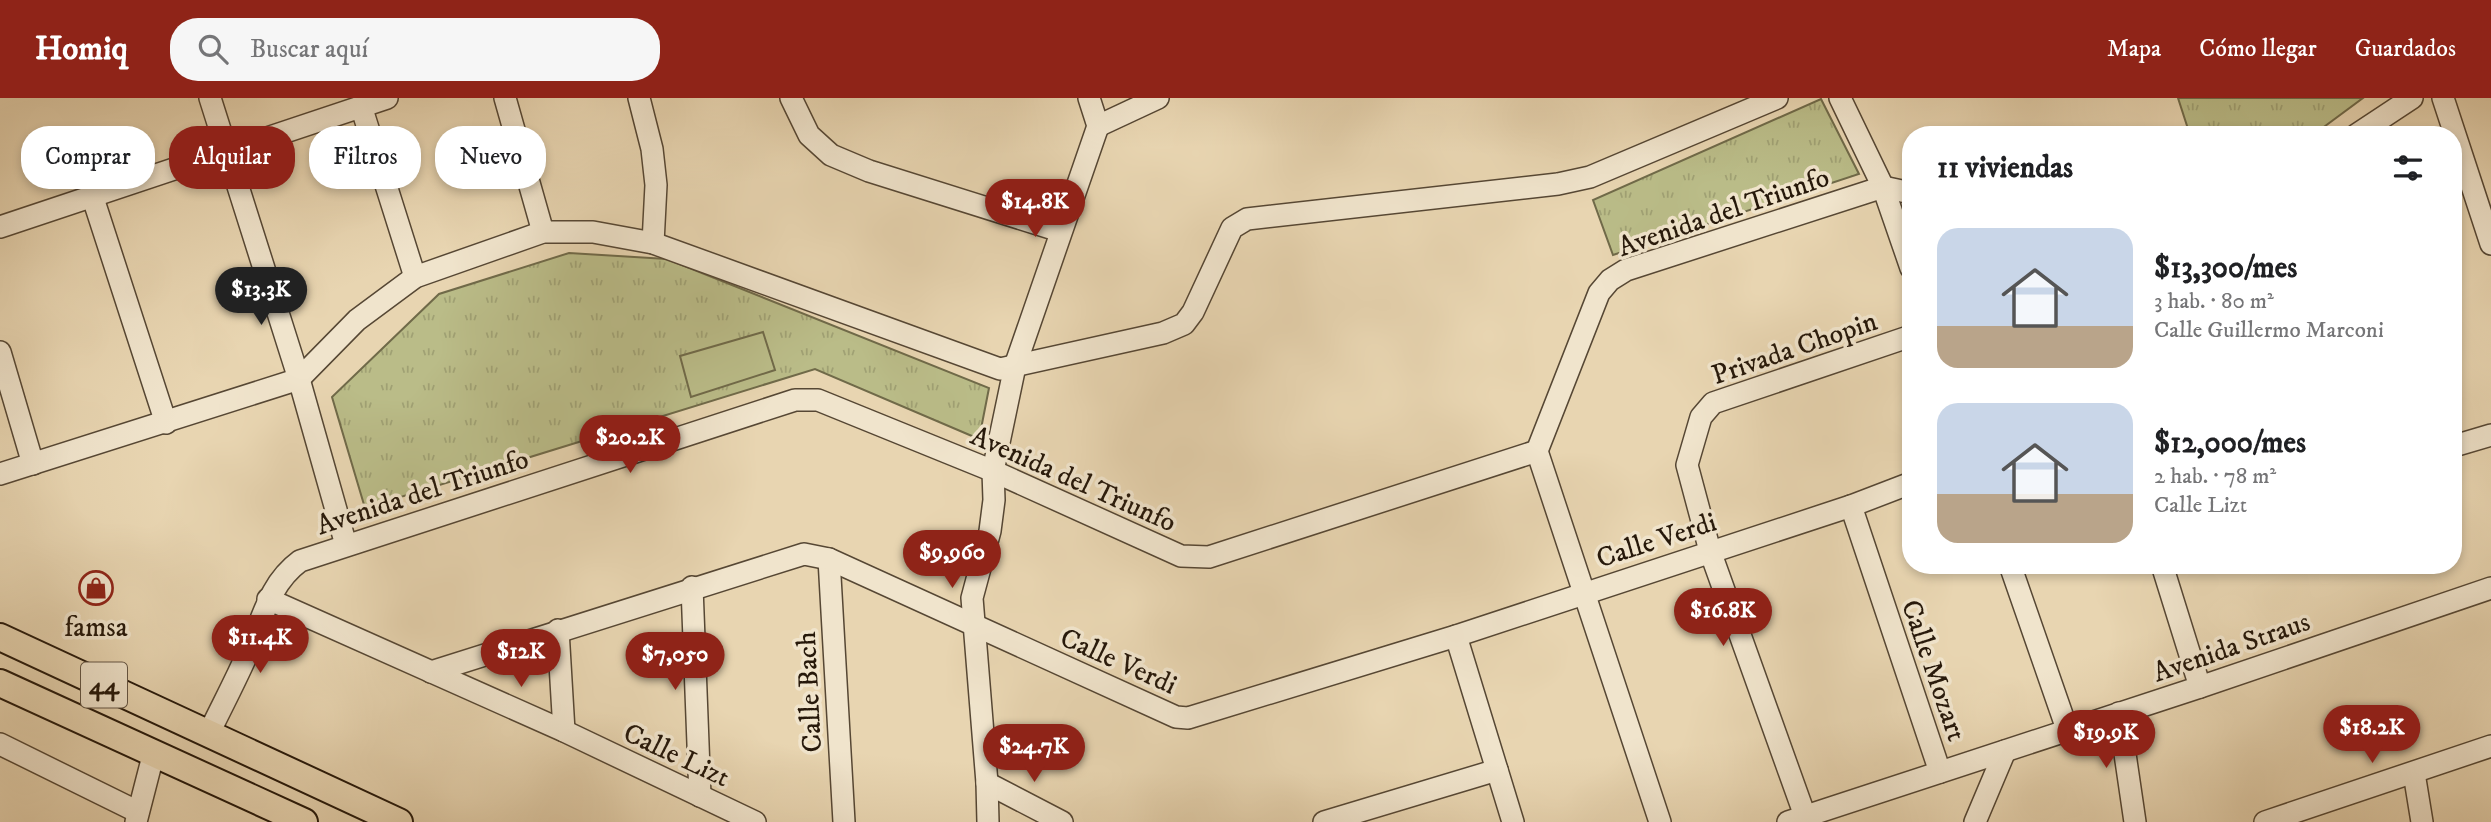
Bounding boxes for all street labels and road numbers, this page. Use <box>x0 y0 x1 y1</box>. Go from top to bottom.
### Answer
street label: Avenida del Triunfo <box>1613 160 1834 265</box>
street label: Privada Chopin <box>1707 304 1882 393</box>
street label: Avenida del Triunfo <box>965 418 1182 540</box>
street label: Avenida del Triunfo <box>312 442 533 543</box>
street label: Calle Verdi <box>1592 505 1721 576</box>
street label: Calle Mozart <box>1893 595 1974 746</box>
street label: Avenida Straus <box>2148 604 2315 691</box>
street label: Calle Verdi <box>1055 620 1182 703</box>
street label: Calle Bach <box>789 630 830 753</box>
road number: 44 <box>81 663 127 708</box>
street label: Calle Lizt <box>618 716 735 795</box>

